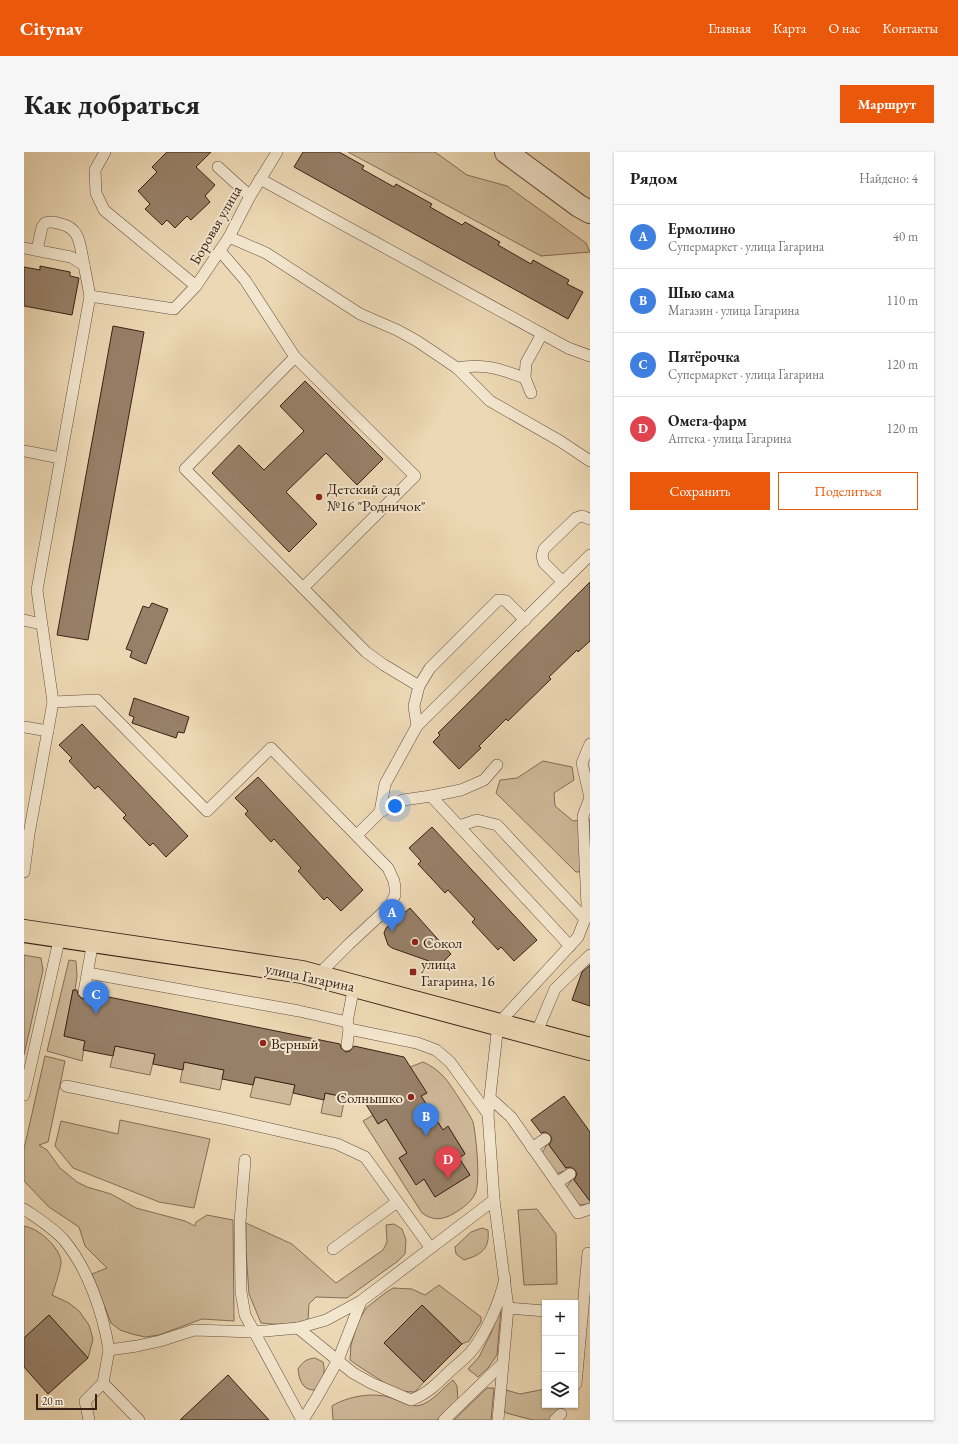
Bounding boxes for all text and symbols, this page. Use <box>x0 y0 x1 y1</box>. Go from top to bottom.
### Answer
text: Citynav <box>20 16 83 41</box>
text: Главная <box>708 19 751 37</box>
text: Карта <box>773 19 806 37</box>
text: О нас <box>828 19 860 37</box>
text: Контакты <box>882 19 938 37</box>
button: Маршрут <box>840 85 934 123</box>
text: Как добраться <box>24 86 200 122</box>
text: Рядом <box>630 167 678 189</box>
text: Найдено: 4 <box>859 170 918 187</box>
street label: Боровая улица <box>185 182 245 268</box>
text: Ермолино <box>668 219 735 238</box>
text: A <box>638 228 648 245</box>
text: 40 m <box>893 228 918 245</box>
text: Супермаркет · улица Гагарина <box>668 238 824 255</box>
text: Шью сама <box>668 283 734 302</box>
text: B <box>639 292 647 309</box>
text: 110 m <box>887 292 918 309</box>
text: Магазин · улица Гагарина <box>668 302 800 319</box>
text: Пятёрочка <box>668 347 740 366</box>
text: C <box>638 356 648 373</box>
text: 120 m <box>887 356 918 373</box>
text: Супермаркет · улица Гагарина <box>668 366 824 383</box>
text: Омега-фарм <box>668 411 747 430</box>
text: D <box>638 420 648 437</box>
text: 120 m <box>887 420 918 437</box>
text: Аптека · улица Гагарина <box>668 430 792 447</box>
button: Сохранить <box>630 472 770 510</box>
button: Поделиться <box>778 472 918 510</box>
place label: Детский сад №16 "Родничок" <box>327 479 426 515</box>
marker: Детский сад №16 "Родничок" <box>314 492 324 502</box>
your location <box>385 796 405 816</box>
pin: A <box>379 899 405 932</box>
place label: Сокол <box>423 933 462 952</box>
marker: Сокол <box>410 937 420 947</box>
place label: улица Гагарина, 16 <box>421 954 495 990</box>
street label: улица Гагарина <box>264 958 356 996</box>
marker: улица Гагарина, 16 <box>408 967 418 977</box>
pin: C <box>83 981 109 1014</box>
place label: Верный <box>271 1034 318 1053</box>
marker: Верный <box>258 1038 268 1048</box>
place label: Солнышко <box>336 1088 403 1107</box>
marker: Солнышко <box>406 1092 416 1102</box>
pin: B <box>413 1103 439 1136</box>
pin: D <box>435 1146 461 1179</box>
map controls <box>542 1300 578 1408</box>
button: + <box>542 1300 578 1336</box>
button: − <box>542 1336 578 1372</box>
button: layers <box>542 1372 578 1408</box>
scale bar <box>36 1392 97 1411</box>
text: 20 m <box>42 1394 63 1408</box>

